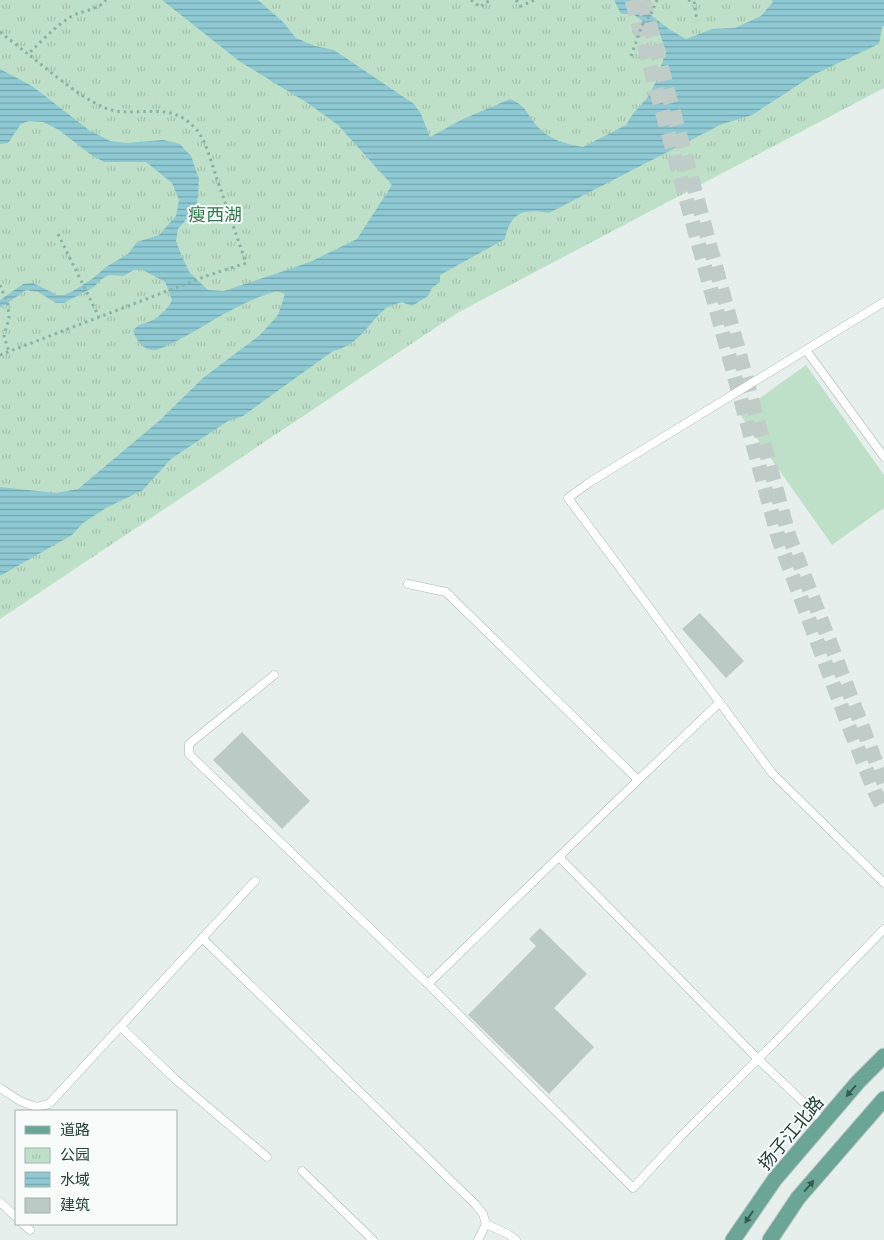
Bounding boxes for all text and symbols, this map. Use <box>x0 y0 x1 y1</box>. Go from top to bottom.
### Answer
park label: 瘦西湖 <box>188 204 242 225</box>
one-way arrow <box>845 1085 856 1098</box>
street label: 扬子江北路 <box>754 1091 828 1174</box>
legend <box>15 1110 178 1225</box>
text: 道路 <box>60 1121 90 1139</box>
text: 公园 <box>60 1146 90 1164</box>
text: 水域 <box>60 1171 90 1189</box>
one-way arrow <box>803 1180 814 1193</box>
text: 建筑 <box>60 1196 90 1214</box>
one-way arrow <box>744 1211 753 1224</box>

